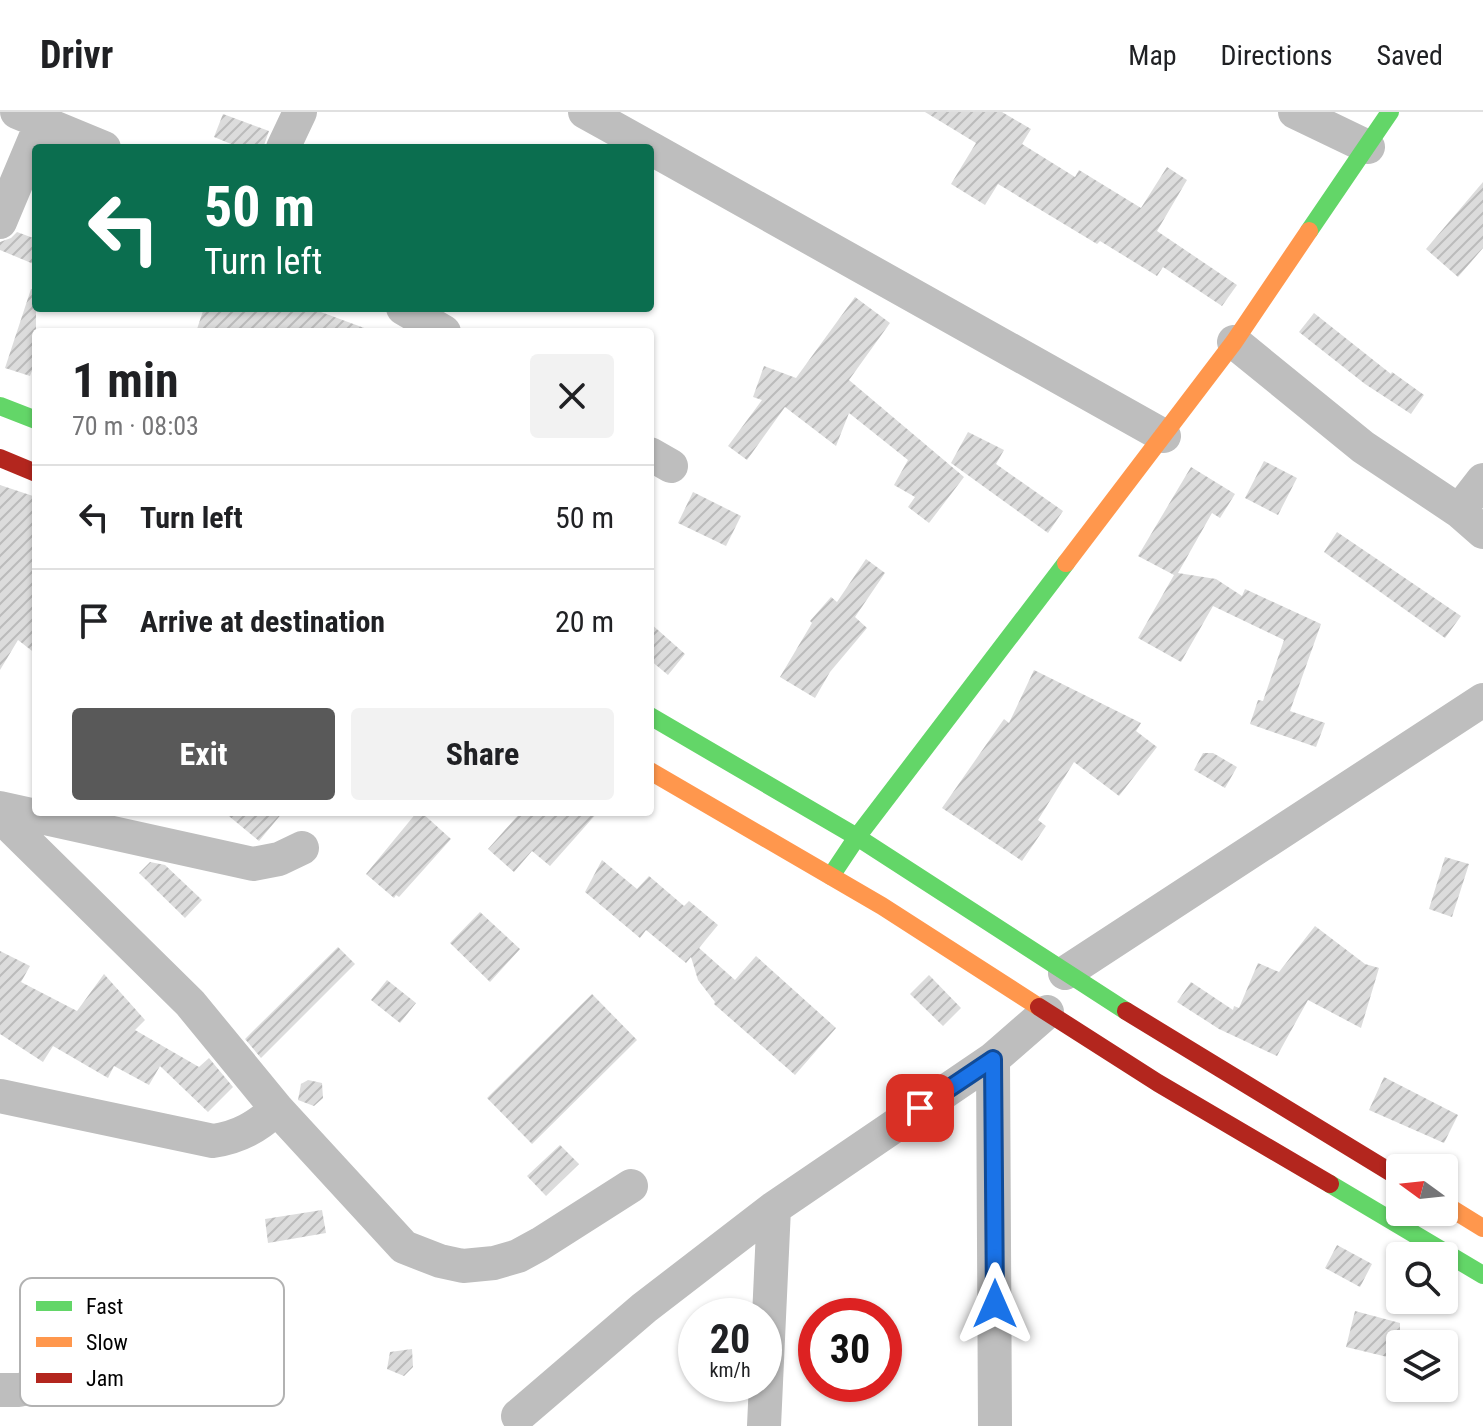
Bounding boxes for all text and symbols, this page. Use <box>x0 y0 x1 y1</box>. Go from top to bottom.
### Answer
text: Drivr <box>40 33 113 77</box>
text: Map <box>1128 39 1177 72</box>
text: Directions <box>1221 39 1332 72</box>
text: Saved <box>1376 39 1443 72</box>
text: 50 m <box>204 174 315 240</box>
icon: left <box>72 176 176 280</box>
text: Turn left <box>204 241 322 283</box>
text: 1 min <box>72 352 179 409</box>
button: close <box>530 354 614 438</box>
text: 70 m · 08:03 <box>72 411 199 441</box>
icon: left <box>72 495 116 539</box>
text: Turn left <box>140 500 243 535</box>
text: 50 m <box>555 500 614 535</box>
icon: arrive <box>72 599 116 643</box>
text: Arrive at destination <box>140 604 385 639</box>
text: 20 m <box>555 604 614 639</box>
button: Exit <box>72 708 335 800</box>
button: Share <box>351 708 614 800</box>
pin <box>886 1074 954 1142</box>
icon: arrive <box>898 1086 942 1130</box>
north arrow <box>1386 1154 1458 1226</box>
map controls <box>1386 1154 1458 1402</box>
button: search <box>1386 1242 1458 1314</box>
position arrow <box>953 1262 1037 1346</box>
legend <box>20 1278 284 1406</box>
text: Fast <box>86 1294 123 1319</box>
speed limit sign: 30 <box>798 1298 902 1402</box>
text: 20 <box>710 1316 750 1363</box>
text: Slow <box>86 1330 128 1355</box>
button: layers <box>1386 1330 1458 1402</box>
text: km/h <box>709 1358 751 1382</box>
text: Jam <box>86 1366 124 1391</box>

